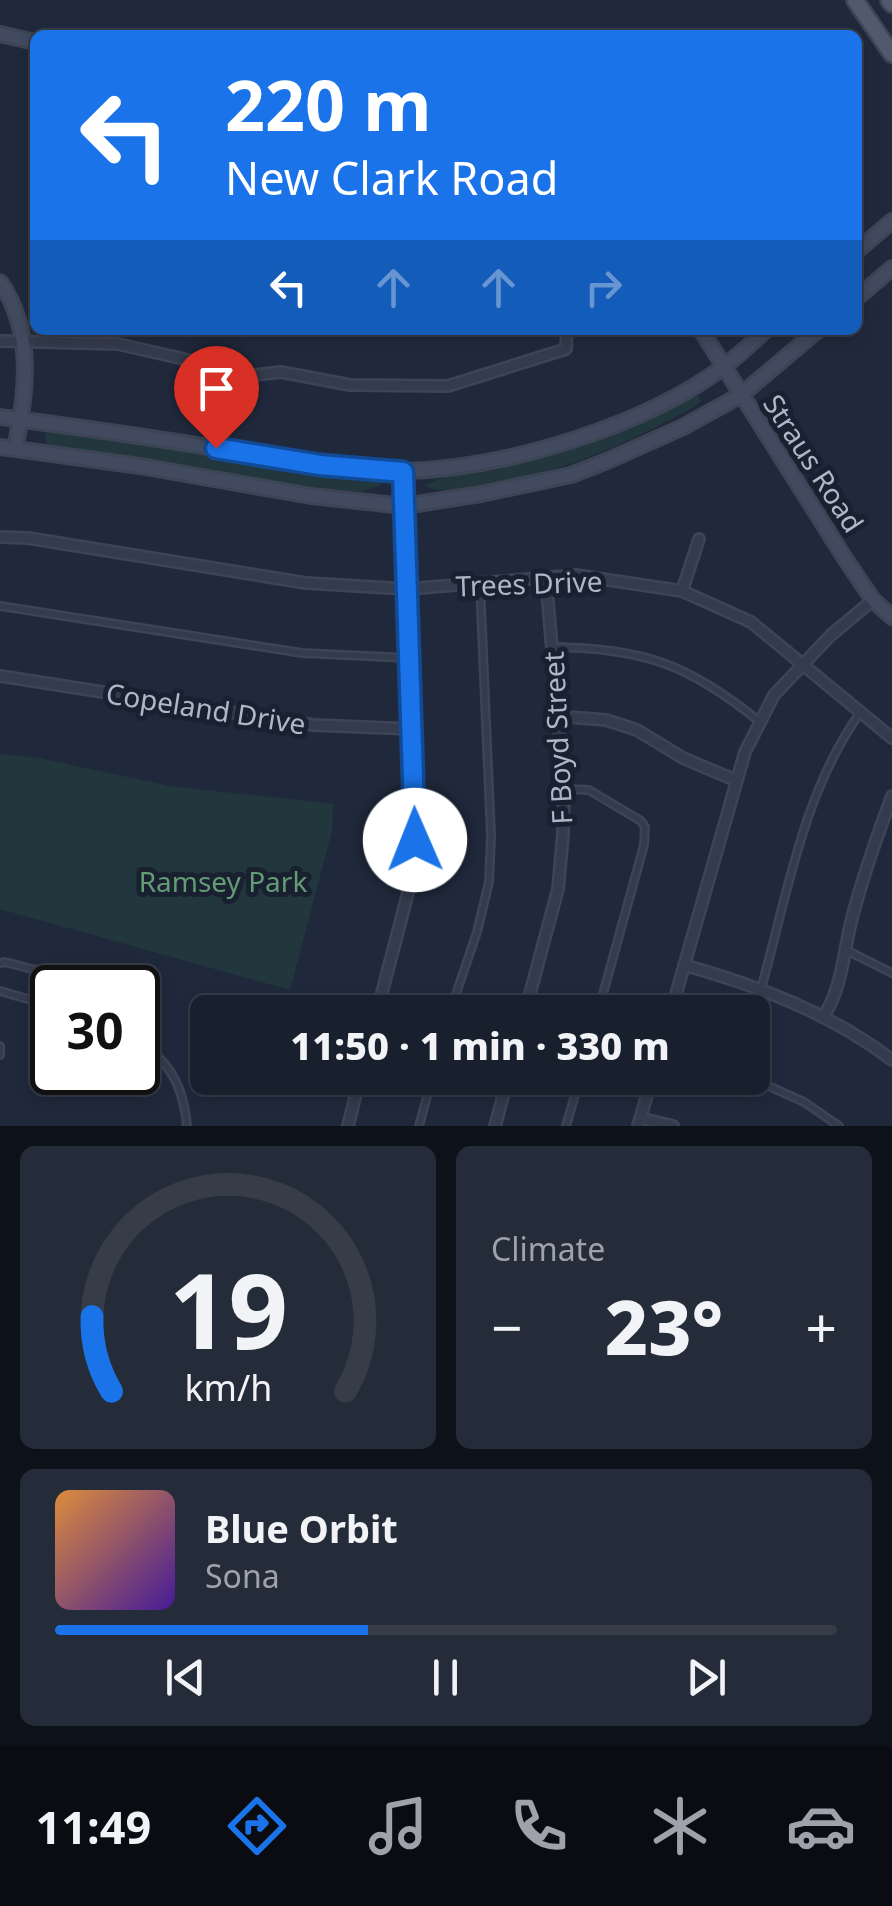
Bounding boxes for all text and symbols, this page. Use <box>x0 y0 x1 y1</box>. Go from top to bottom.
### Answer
text: 220 m <box>225 56 432 152</box>
icon: left <box>60 70 190 200</box>
text: New Clark Road <box>225 147 559 208</box>
icon: left <box>261 260 316 315</box>
icon: ahead <box>366 260 421 315</box>
icon: ahead <box>471 260 526 315</box>
icon: right <box>576 260 631 315</box>
pin <box>174 346 259 449</box>
icon: arrive <box>189 361 244 416</box>
street label: Straus Road <box>755 387 873 539</box>
street label: Trees Drive <box>455 561 603 605</box>
street label: F Boyd Street <box>533 650 581 826</box>
street label: Copeland Drive <box>103 673 309 743</box>
position arrow <box>363 788 467 892</box>
park label: Ramsey Park <box>139 862 307 900</box>
speed limit sign: 30 <box>30 965 160 1095</box>
text: 11:50 · 1 min · 330 m <box>290 1019 670 1071</box>
text: Climate <box>491 1227 605 1270</box>
text: 19 <box>169 1238 287 1379</box>
text: 23° <box>605 1275 723 1377</box>
text: − <box>491 1289 522 1364</box>
text: + <box>806 1289 837 1364</box>
text: km/h <box>184 1363 272 1411</box>
text: Blue Orbit <box>205 1502 398 1554</box>
text: Sona <box>205 1554 280 1597</box>
icon: previous <box>158 1650 213 1705</box>
icon: pause <box>418 1650 473 1705</box>
icon: next <box>679 1650 734 1705</box>
icon: directions <box>222 1791 292 1861</box>
icon: music <box>363 1791 433 1861</box>
icon: phone <box>504 1791 574 1861</box>
icon: climate <box>645 1791 715 1861</box>
icon: car <box>786 1791 856 1861</box>
text: 11:49 <box>36 1796 151 1857</box>

